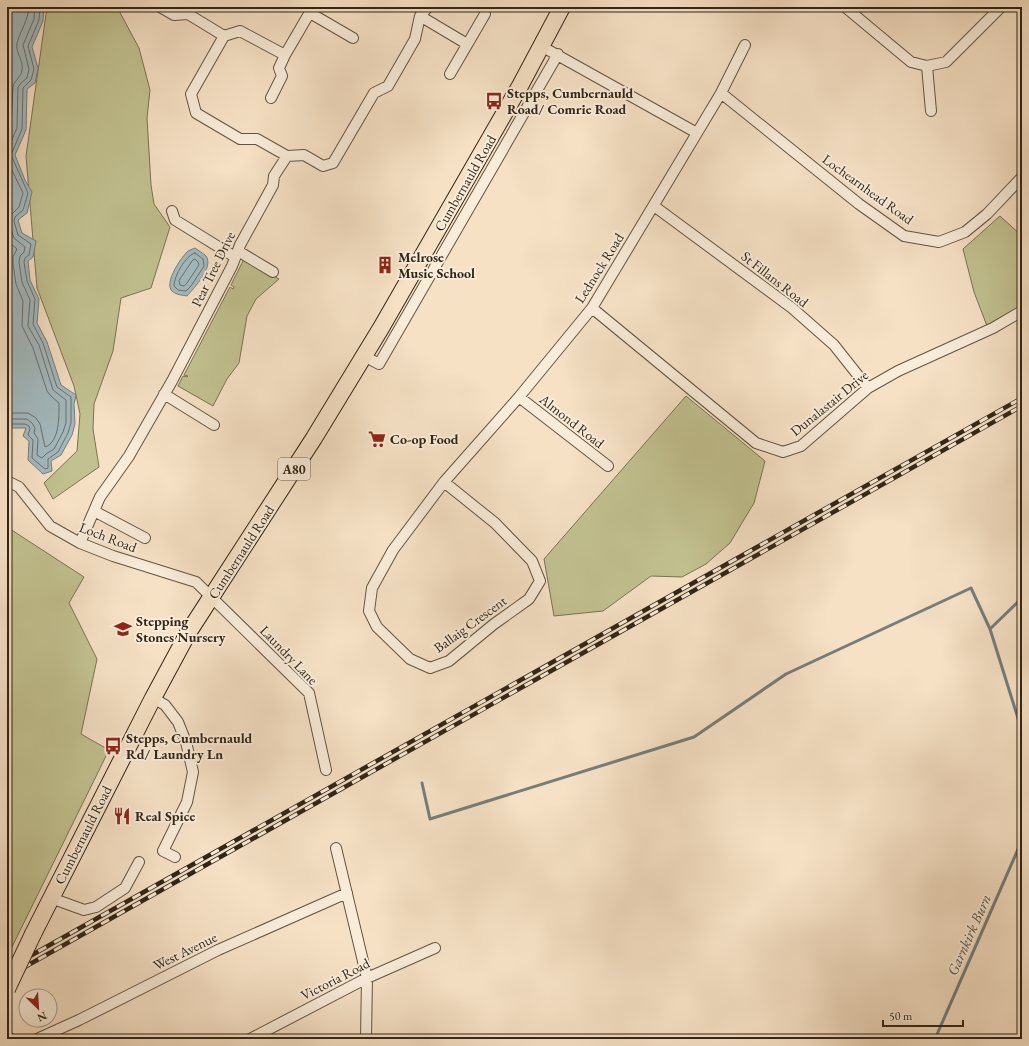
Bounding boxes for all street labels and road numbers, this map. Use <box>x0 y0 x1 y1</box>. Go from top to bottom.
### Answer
street label: Cumbernauld Road <box>430 131 500 234</box>
street label: Lochearnhead Road <box>819 150 918 229</box>
street label: Pear Tree Drive <box>187 228 239 310</box>
street label: Lednock Road <box>570 229 628 306</box>
street label: St Fillans Road <box>738 247 813 311</box>
street label: Dunalastair Drive <box>786 366 872 440</box>
street label: Almond Road <box>535 389 609 452</box>
road number: A80 <box>278 458 310 480</box>
street label: Cumbernauld Road <box>204 501 279 602</box>
street label: Loch Road <box>77 518 140 557</box>
street label: Ballaig Crescent <box>430 591 510 656</box>
street label: Laundry Lane <box>256 621 322 689</box>
street label: Cumbernauld Road <box>50 782 116 887</box>
street label: West Avenue <box>150 928 220 974</box>
street label: Victoria Road <box>297 953 373 1004</box>

